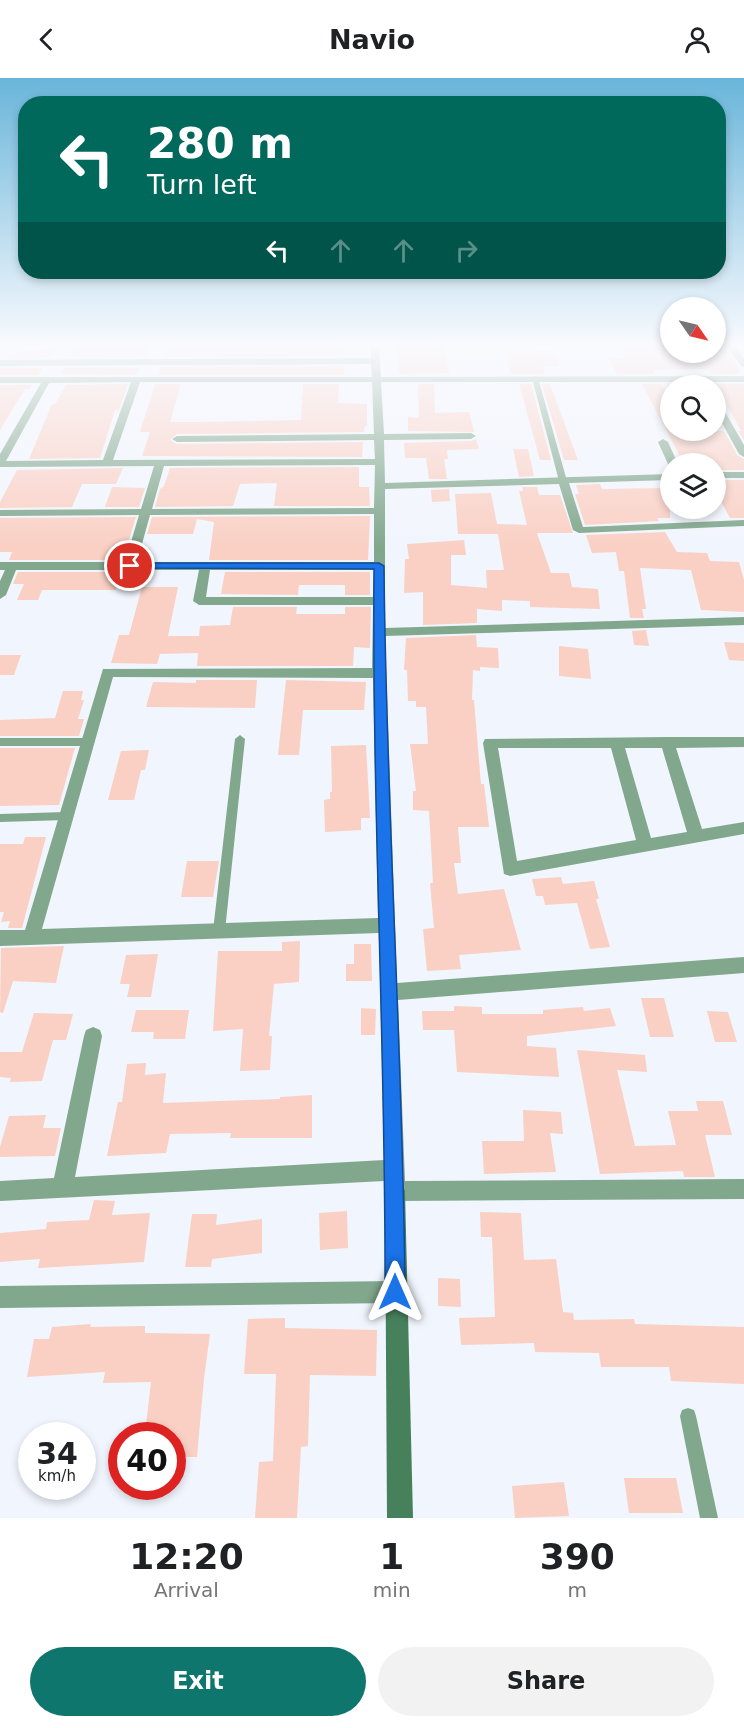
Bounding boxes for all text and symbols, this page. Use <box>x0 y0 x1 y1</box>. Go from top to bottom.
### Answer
icon: back <box>30 23 63 56</box>
icon: person <box>681 23 714 56</box>
text: Navio <box>329 24 415 55</box>
text: 280 m <box>147 119 293 168</box>
icon: left <box>48 120 126 198</box>
text: Turn left <box>147 169 257 200</box>
icon: left <box>261 234 294 267</box>
icon: ahead <box>324 234 357 267</box>
icon: ahead <box>387 234 420 267</box>
icon: right <box>450 234 483 267</box>
north arrow <box>660 297 726 363</box>
map controls <box>660 297 726 519</box>
button: search <box>660 375 726 441</box>
button: layers <box>660 453 726 519</box>
pin <box>104 540 155 591</box>
icon: arrive <box>113 549 146 582</box>
position arrow <box>363 1260 427 1324</box>
speed limit sign: 40 <box>108 1422 186 1500</box>
text: 34 <box>36 1436 78 1471</box>
text: km/h <box>38 1467 76 1485</box>
text: 12:20 <box>129 1536 244 1577</box>
text: 1 <box>379 1536 404 1577</box>
text: 390 <box>540 1536 615 1577</box>
text: Arrival <box>154 1578 219 1602</box>
text: min <box>373 1578 411 1602</box>
text: m <box>568 1578 587 1602</box>
button: Exit <box>30 1647 366 1716</box>
button: Share <box>378 1647 714 1716</box>

